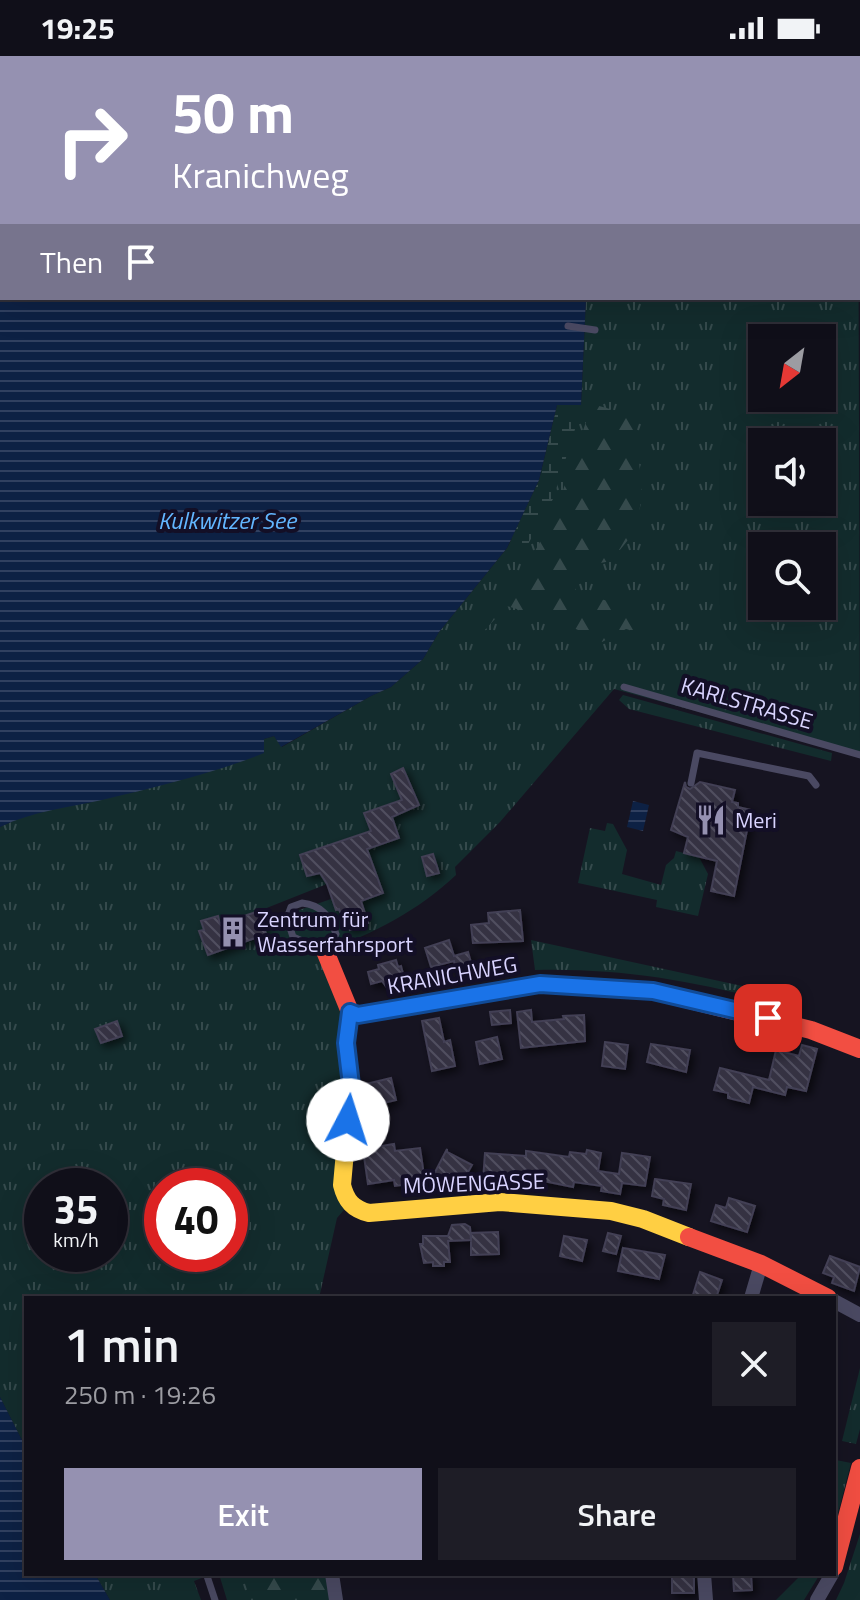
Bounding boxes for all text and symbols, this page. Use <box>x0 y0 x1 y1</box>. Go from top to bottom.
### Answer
text: 19:25 <box>40 5 115 51</box>
text: 50 m <box>172 70 294 155</box>
icon: right <box>40 88 144 192</box>
text: Kranichweg <box>172 147 349 202</box>
text: Then <box>40 239 103 285</box>
icon: arrive <box>119 240 163 284</box>
north arrow <box>748 324 836 412</box>
map controls <box>748 324 836 620</box>
button: sound <box>748 428 836 516</box>
water label: Kulkwitzer See <box>158 502 298 538</box>
button: search <box>748 532 836 620</box>
street label: KARLSTRASSE <box>677 668 817 738</box>
restaurant icon: Meri <box>694 803 728 837</box>
place label: Meri <box>735 803 777 837</box>
place label: Zentrum für Wasserfahrsport <box>257 902 413 961</box>
building icon: Zentrum für Wasserfahrsport <box>216 915 250 949</box>
street label: KRANICHWEG <box>384 947 520 1003</box>
pin <box>734 984 802 1052</box>
icon: arrive <box>746 996 790 1040</box>
position arrow <box>306 1078 390 1162</box>
street label: MÖWENGASSE <box>402 1164 546 1202</box>
speed limit sign: 40 <box>144 1168 248 1272</box>
text: 35 <box>54 1179 98 1240</box>
text: km/h <box>53 1224 99 1255</box>
text: 1 min <box>64 1308 179 1381</box>
button: close <box>712 1322 796 1406</box>
text: 250 m · 19:26 <box>64 1375 216 1414</box>
button: Exit <box>64 1468 422 1560</box>
button: Share <box>438 1468 796 1560</box>

